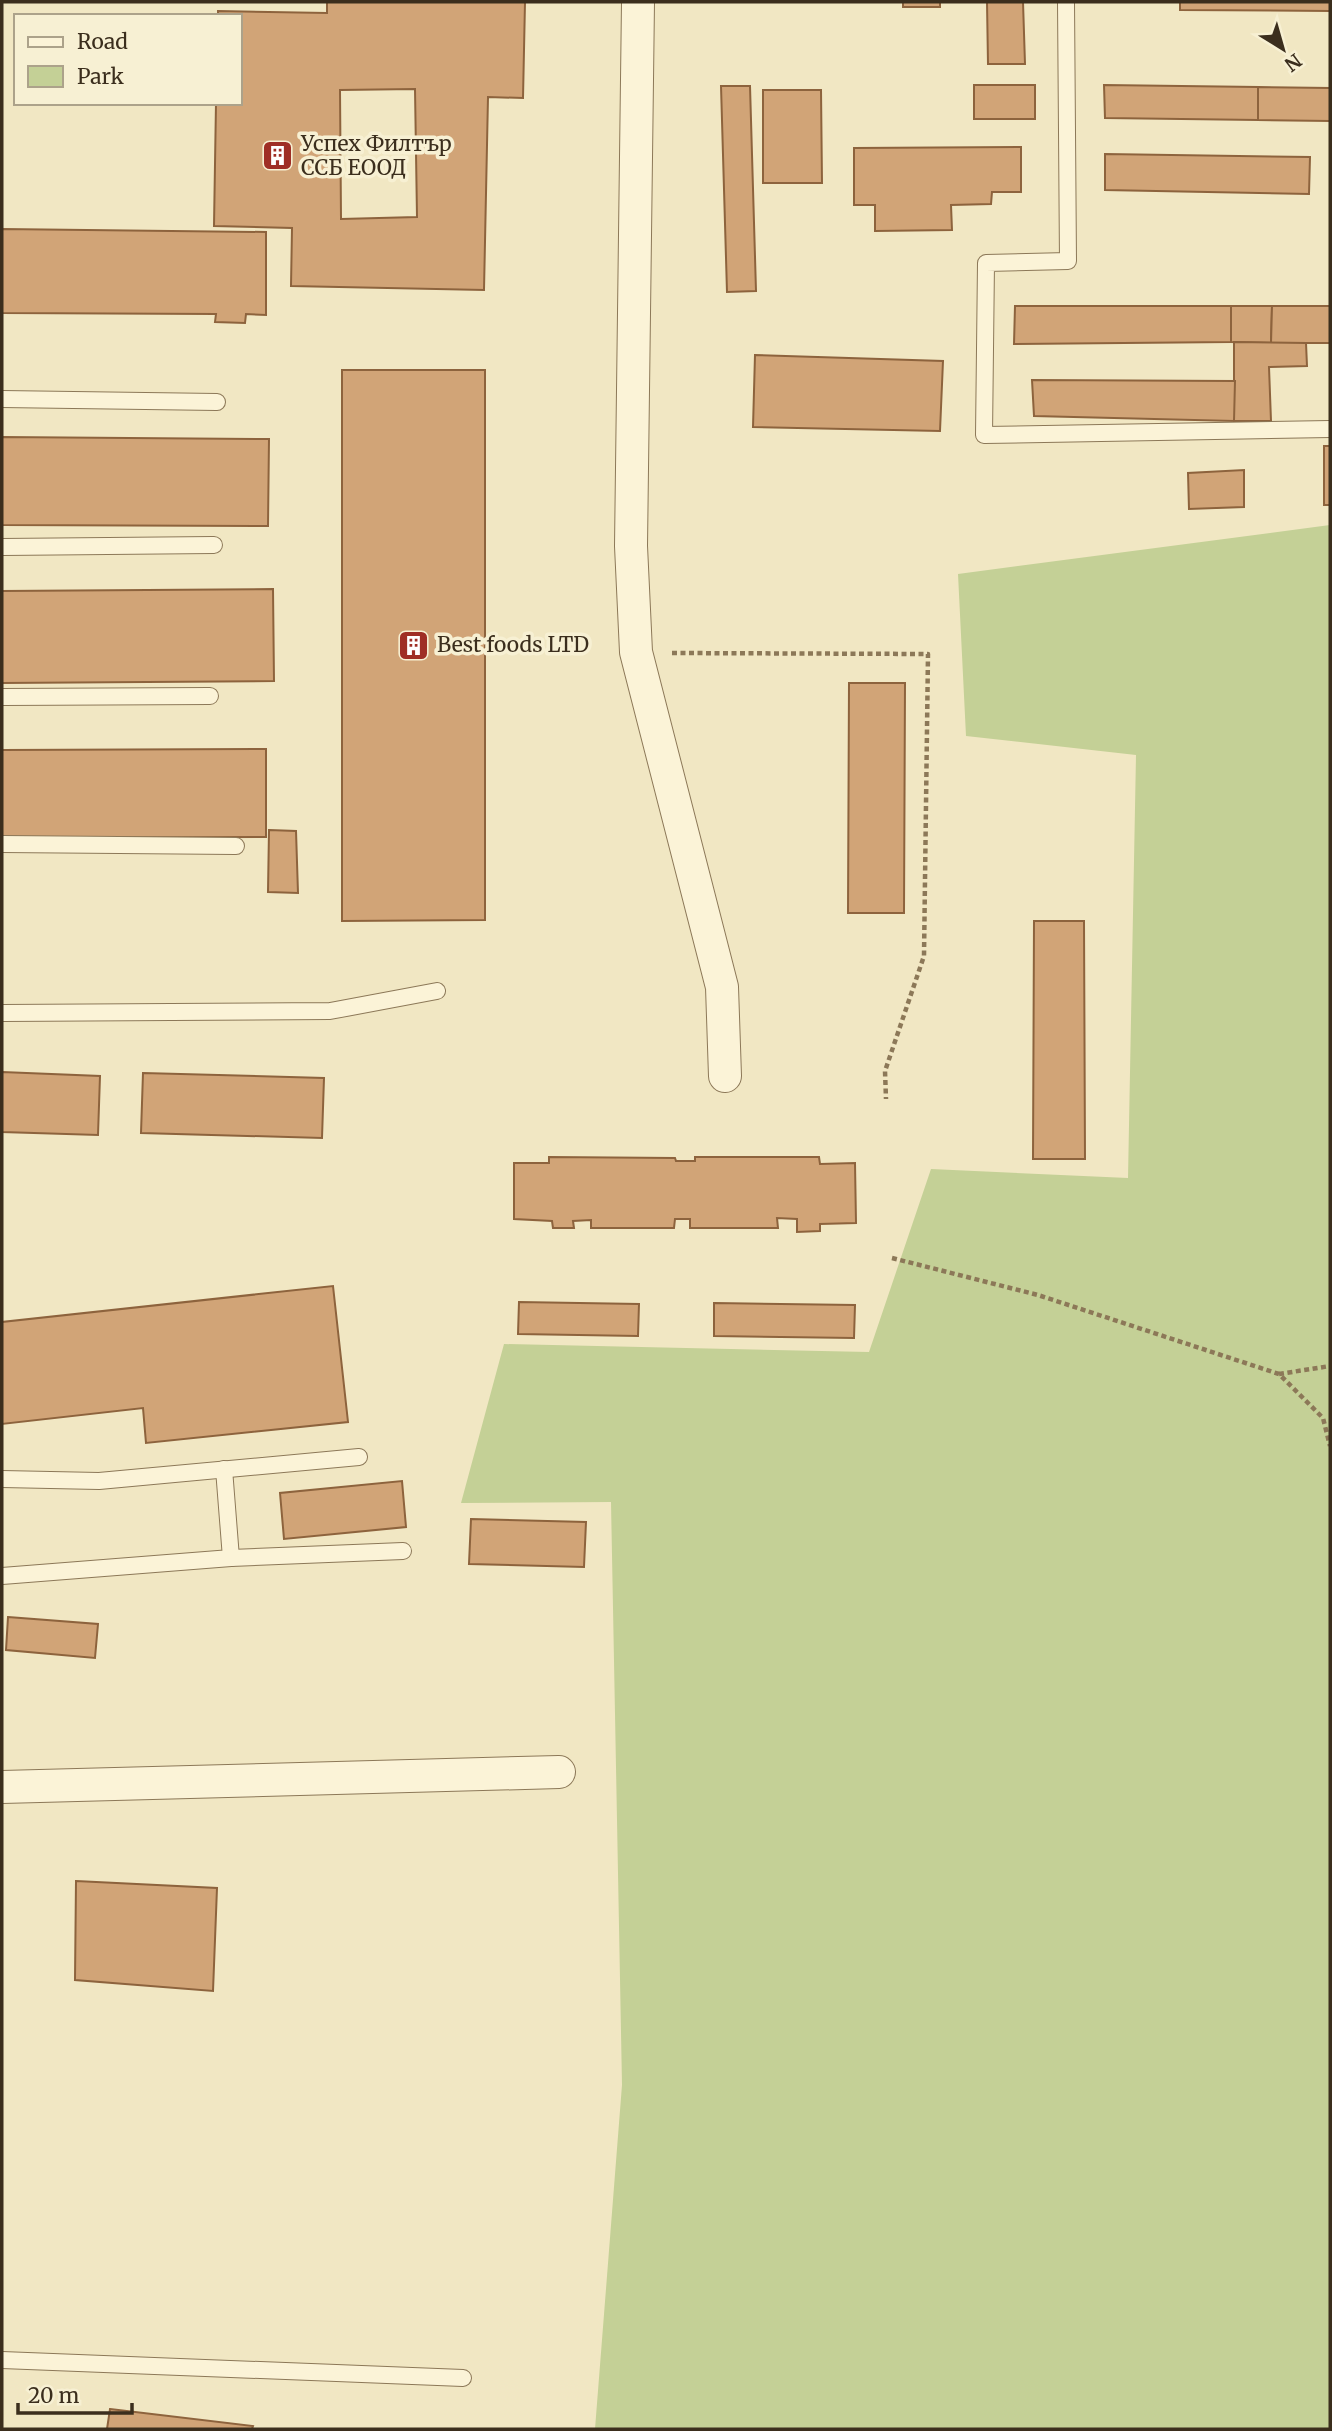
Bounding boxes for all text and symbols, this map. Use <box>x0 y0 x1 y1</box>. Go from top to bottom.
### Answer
legend <box>14 14 242 105</box>
north arrow <box>1248 14 1318 84</box>
text: Road <box>77 28 128 55</box>
text: N <box>1280 48 1306 77</box>
text: Park <box>77 63 124 90</box>
place label: Успех Филтър ССБ ЕООД <box>300 130 452 181</box>
building icon: Успех Филтър ССБ ЕООД <box>261 139 295 173</box>
building icon: Best foods LTD <box>397 628 431 662</box>
place label: Best foods LTD <box>437 631 589 658</box>
scale bar <box>18 2372 131 2416</box>
text: 20 m <box>28 2382 80 2409</box>

